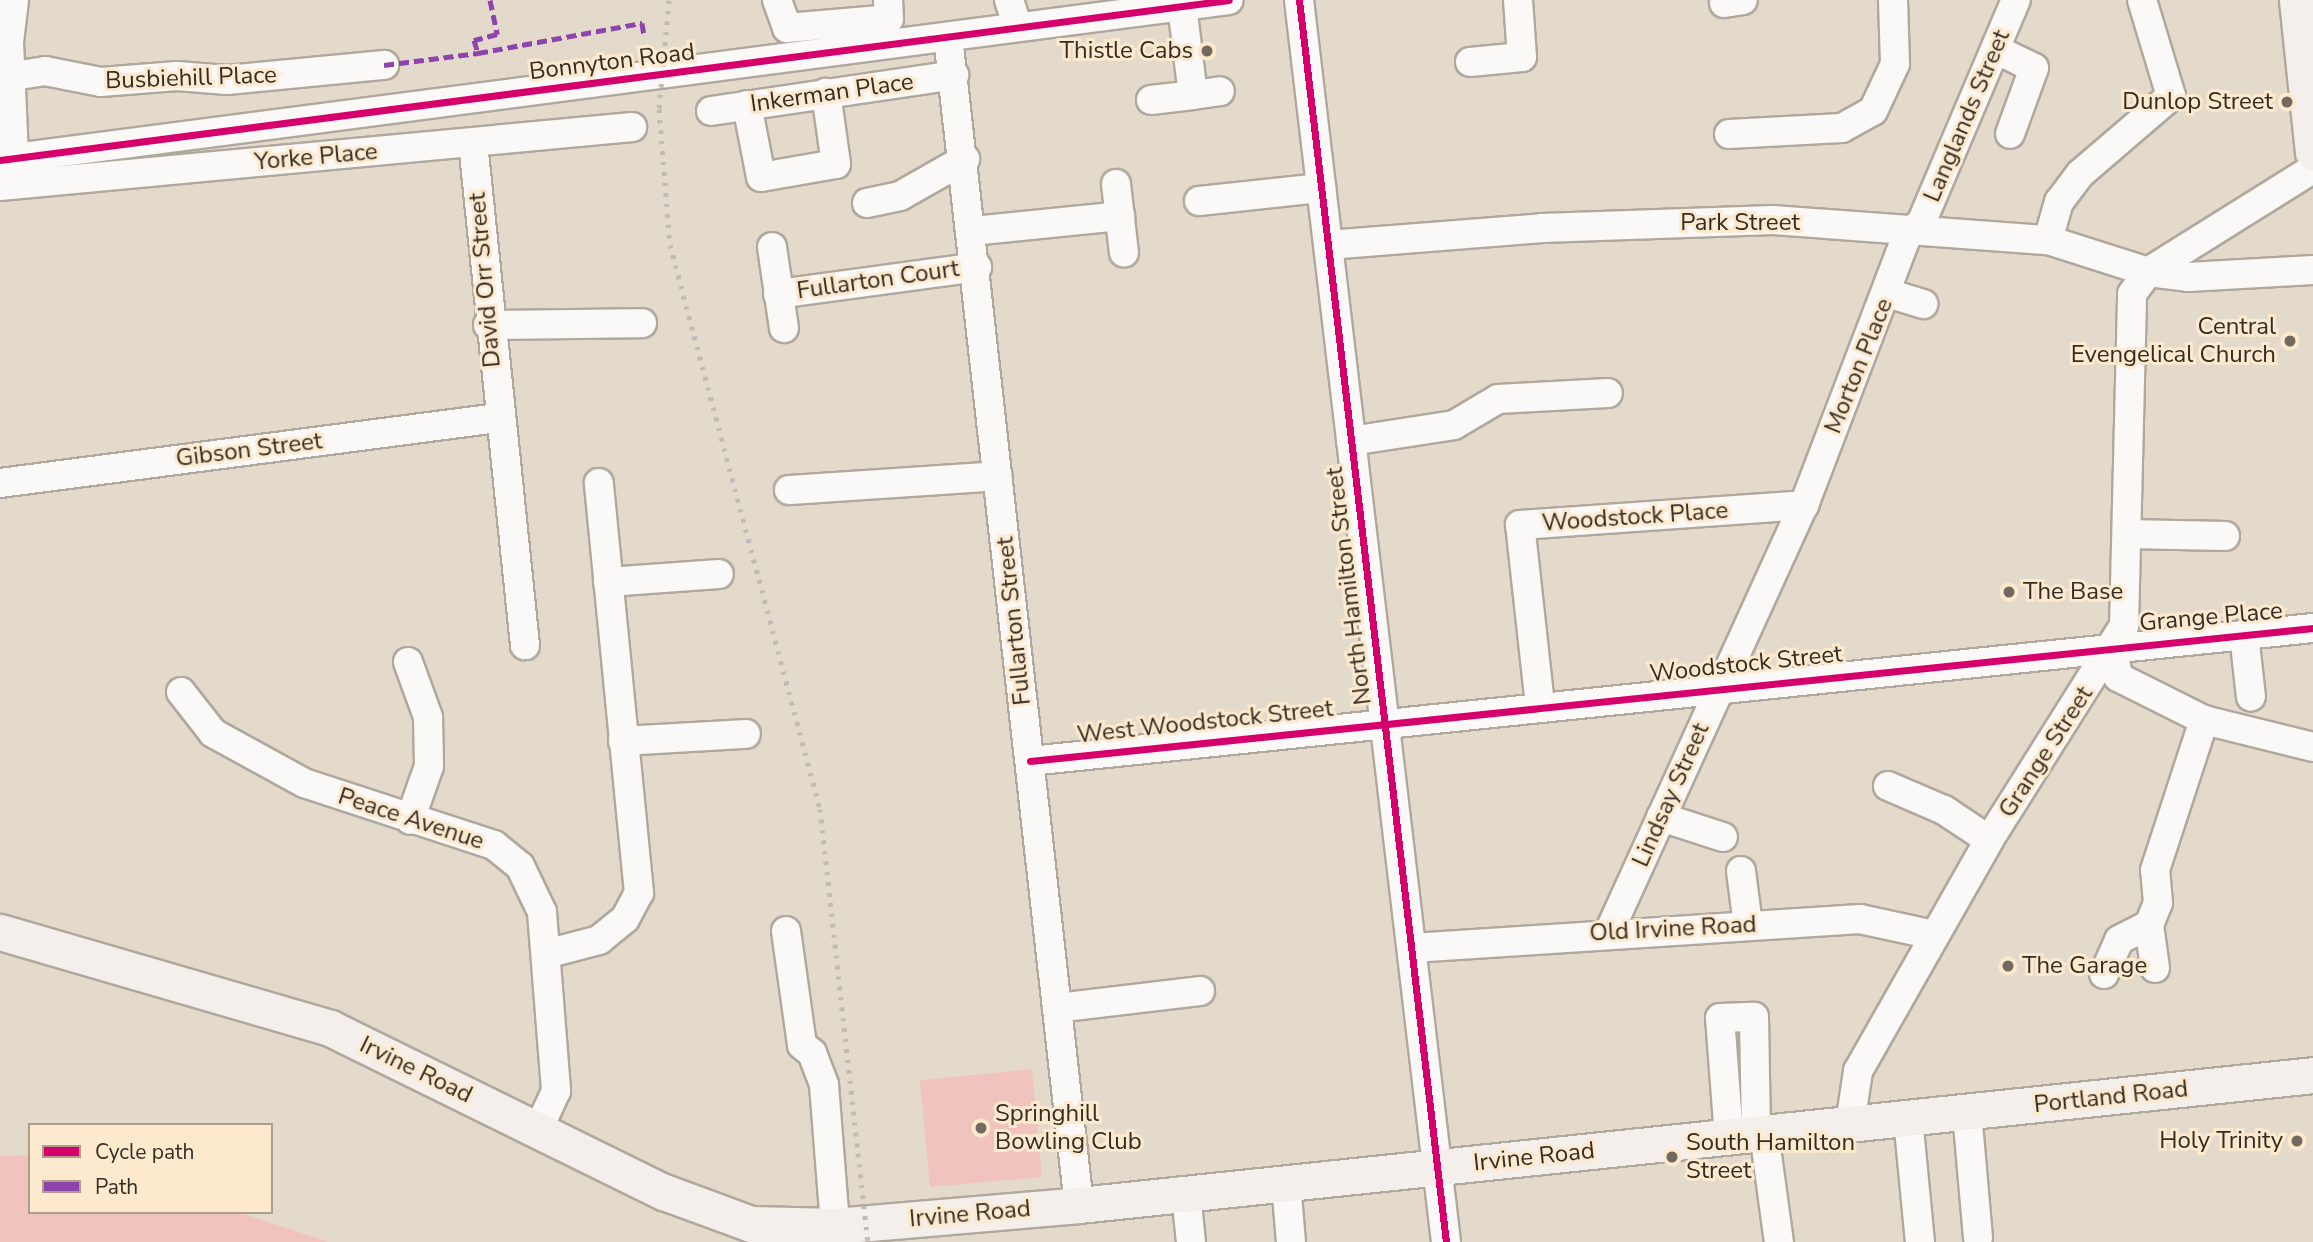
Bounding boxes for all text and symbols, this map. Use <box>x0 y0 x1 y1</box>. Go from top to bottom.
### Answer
street label: Langlands Street <box>1918 26 2016 206</box>
place label: Thistle Cabs <box>1060 37 1193 65</box>
street label: Bonnyton Road <box>528 38 696 86</box>
marker: Thistle Cabs <box>1199 43 1215 59</box>
street label: Busbiehill Place <box>105 61 277 95</box>
street label: Inkerman Place <box>749 67 915 119</box>
place label: Dunlop Street <box>2122 88 2273 116</box>
marker: Dunlop Street <box>2279 94 2295 110</box>
street label: Yorke Place <box>253 137 379 177</box>
street label: David Orr Street <box>463 191 507 369</box>
street label: Park Street <box>1680 209 1800 237</box>
street label: Fullarton Court <box>795 254 961 306</box>
street label: Morton Place <box>1819 294 1899 438</box>
place label: Central Evengelical Church <box>2071 313 2276 369</box>
marker: Central Evengelical Church <box>2282 333 2298 349</box>
street label: Gibson Street <box>174 427 324 473</box>
street label: North Hamilton Street <box>1320 465 1378 707</box>
street label: Woodstock Place <box>1541 496 1729 538</box>
street label: Fullarton Street <box>991 535 1037 707</box>
place label: The Base <box>2023 578 2123 606</box>
marker: The Base <box>2001 584 2017 600</box>
street label: Grange Place <box>2138 596 2284 638</box>
street label: Woodstock Street <box>1648 640 1844 688</box>
street label: Grange Street <box>1993 681 2099 823</box>
street label: West Woodstock Street <box>1076 694 1334 750</box>
street label: Lindsay Street <box>1626 719 1716 871</box>
street label: Peace Avenue <box>334 782 488 856</box>
street label: Old Irvine Road <box>1589 910 1757 948</box>
place label: The Garage <box>2022 952 2147 980</box>
marker: The Garage <box>2000 958 2016 974</box>
street label: Irvine Road <box>355 1030 477 1110</box>
street label: Portland Road <box>2032 1075 2190 1119</box>
place label: Springhill Bowling Club <box>995 1100 1142 1156</box>
marker: Springhill Bowling Club <box>973 1120 989 1136</box>
legend <box>28 1123 273 1214</box>
place label: Holy Trinity <box>2159 1127 2283 1155</box>
place label: South Hamilton Street <box>1686 1129 1855 1185</box>
marker: Holy Trinity <box>2289 1133 2305 1149</box>
street label: Irvine Road <box>1472 1136 1596 1178</box>
text: Cycle path <box>95 1138 194 1166</box>
marker: South Hamilton Street <box>1664 1149 1680 1165</box>
text: Path <box>95 1173 138 1201</box>
street label: Irvine Road <box>908 1194 1032 1234</box>

